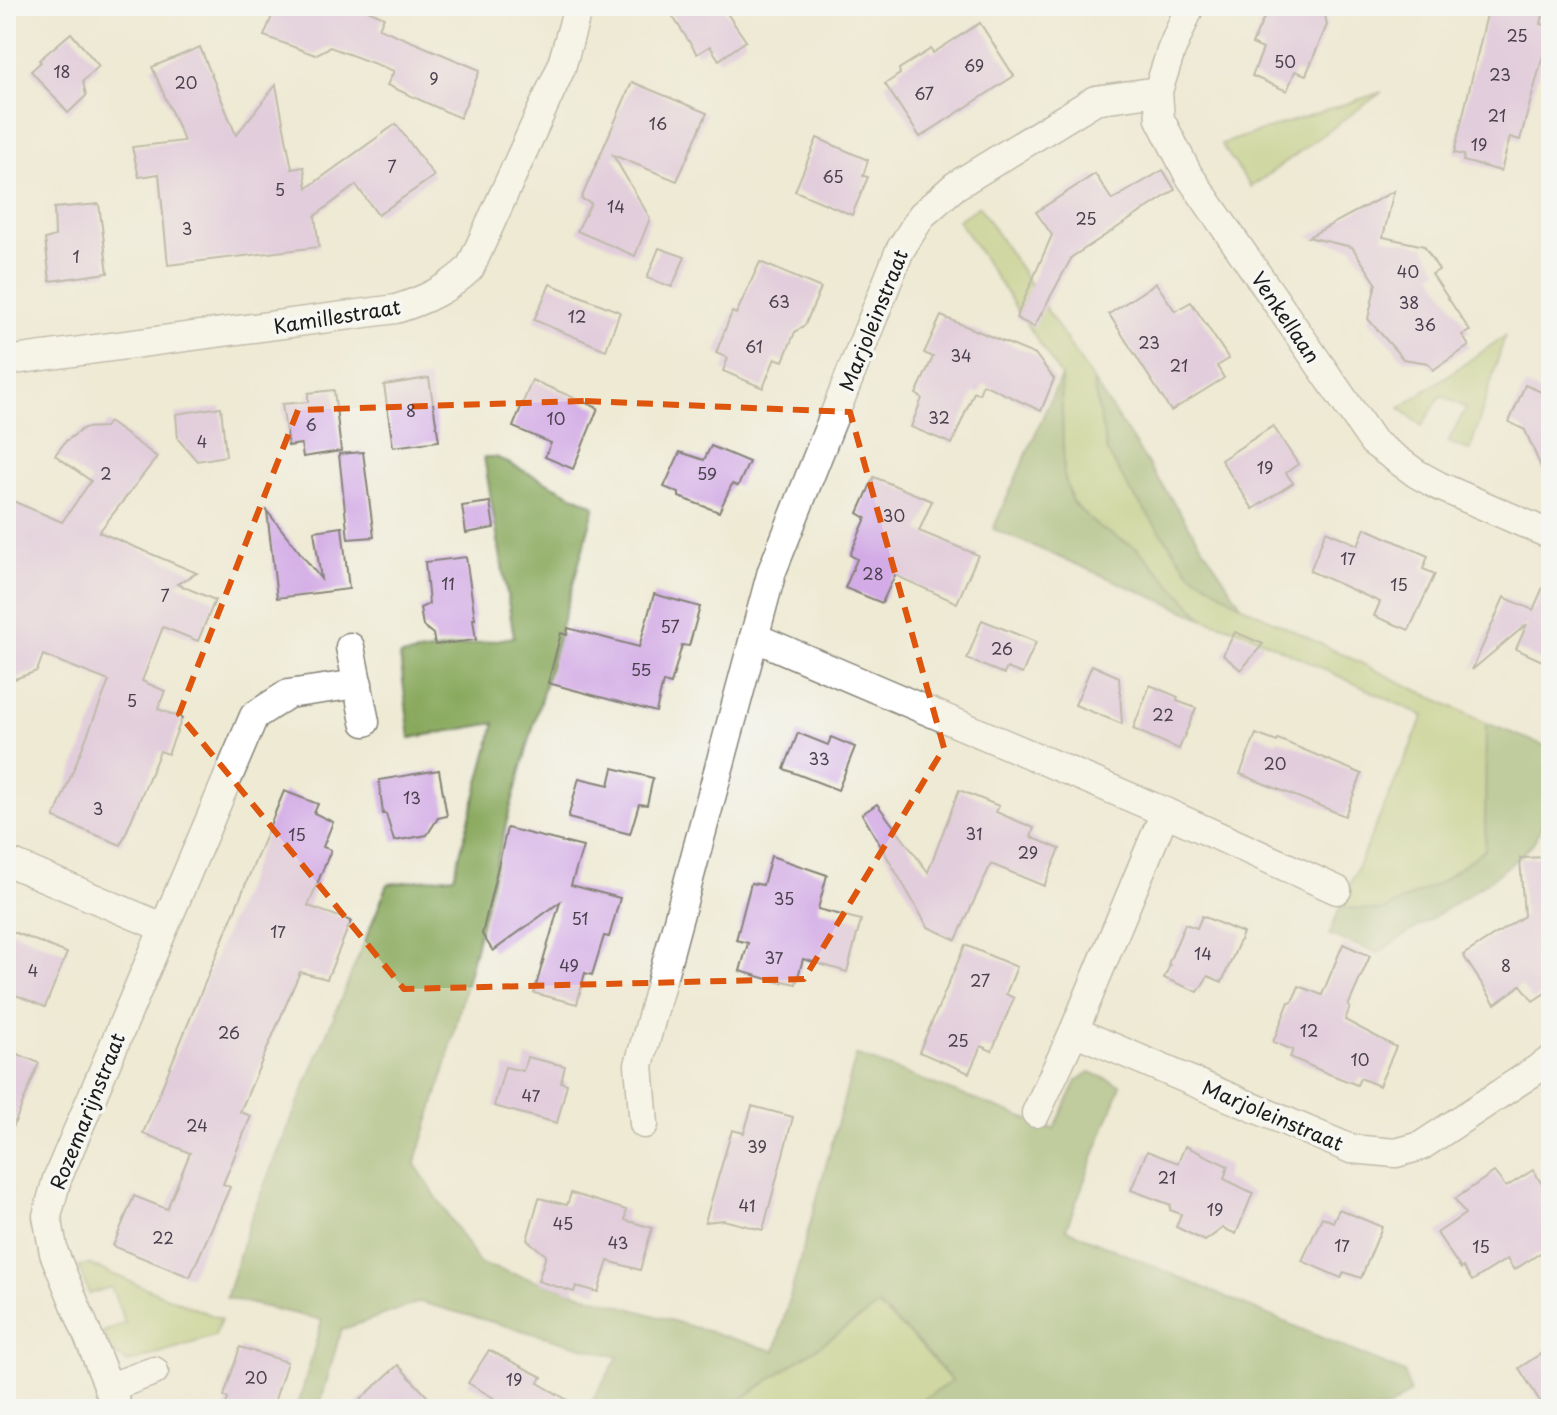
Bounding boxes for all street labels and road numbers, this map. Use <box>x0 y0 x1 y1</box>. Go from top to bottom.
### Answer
street label: Marjoleinstraat <box>831 245 915 395</box>
street label: Venkellaan <box>1244 265 1328 369</box>
street label: Kamillestraat <box>271 291 403 341</box>
street label: Rozemarijnstraat <box>42 1028 132 1194</box>
street label: Marjoleinstraat <box>1198 1072 1348 1158</box>

